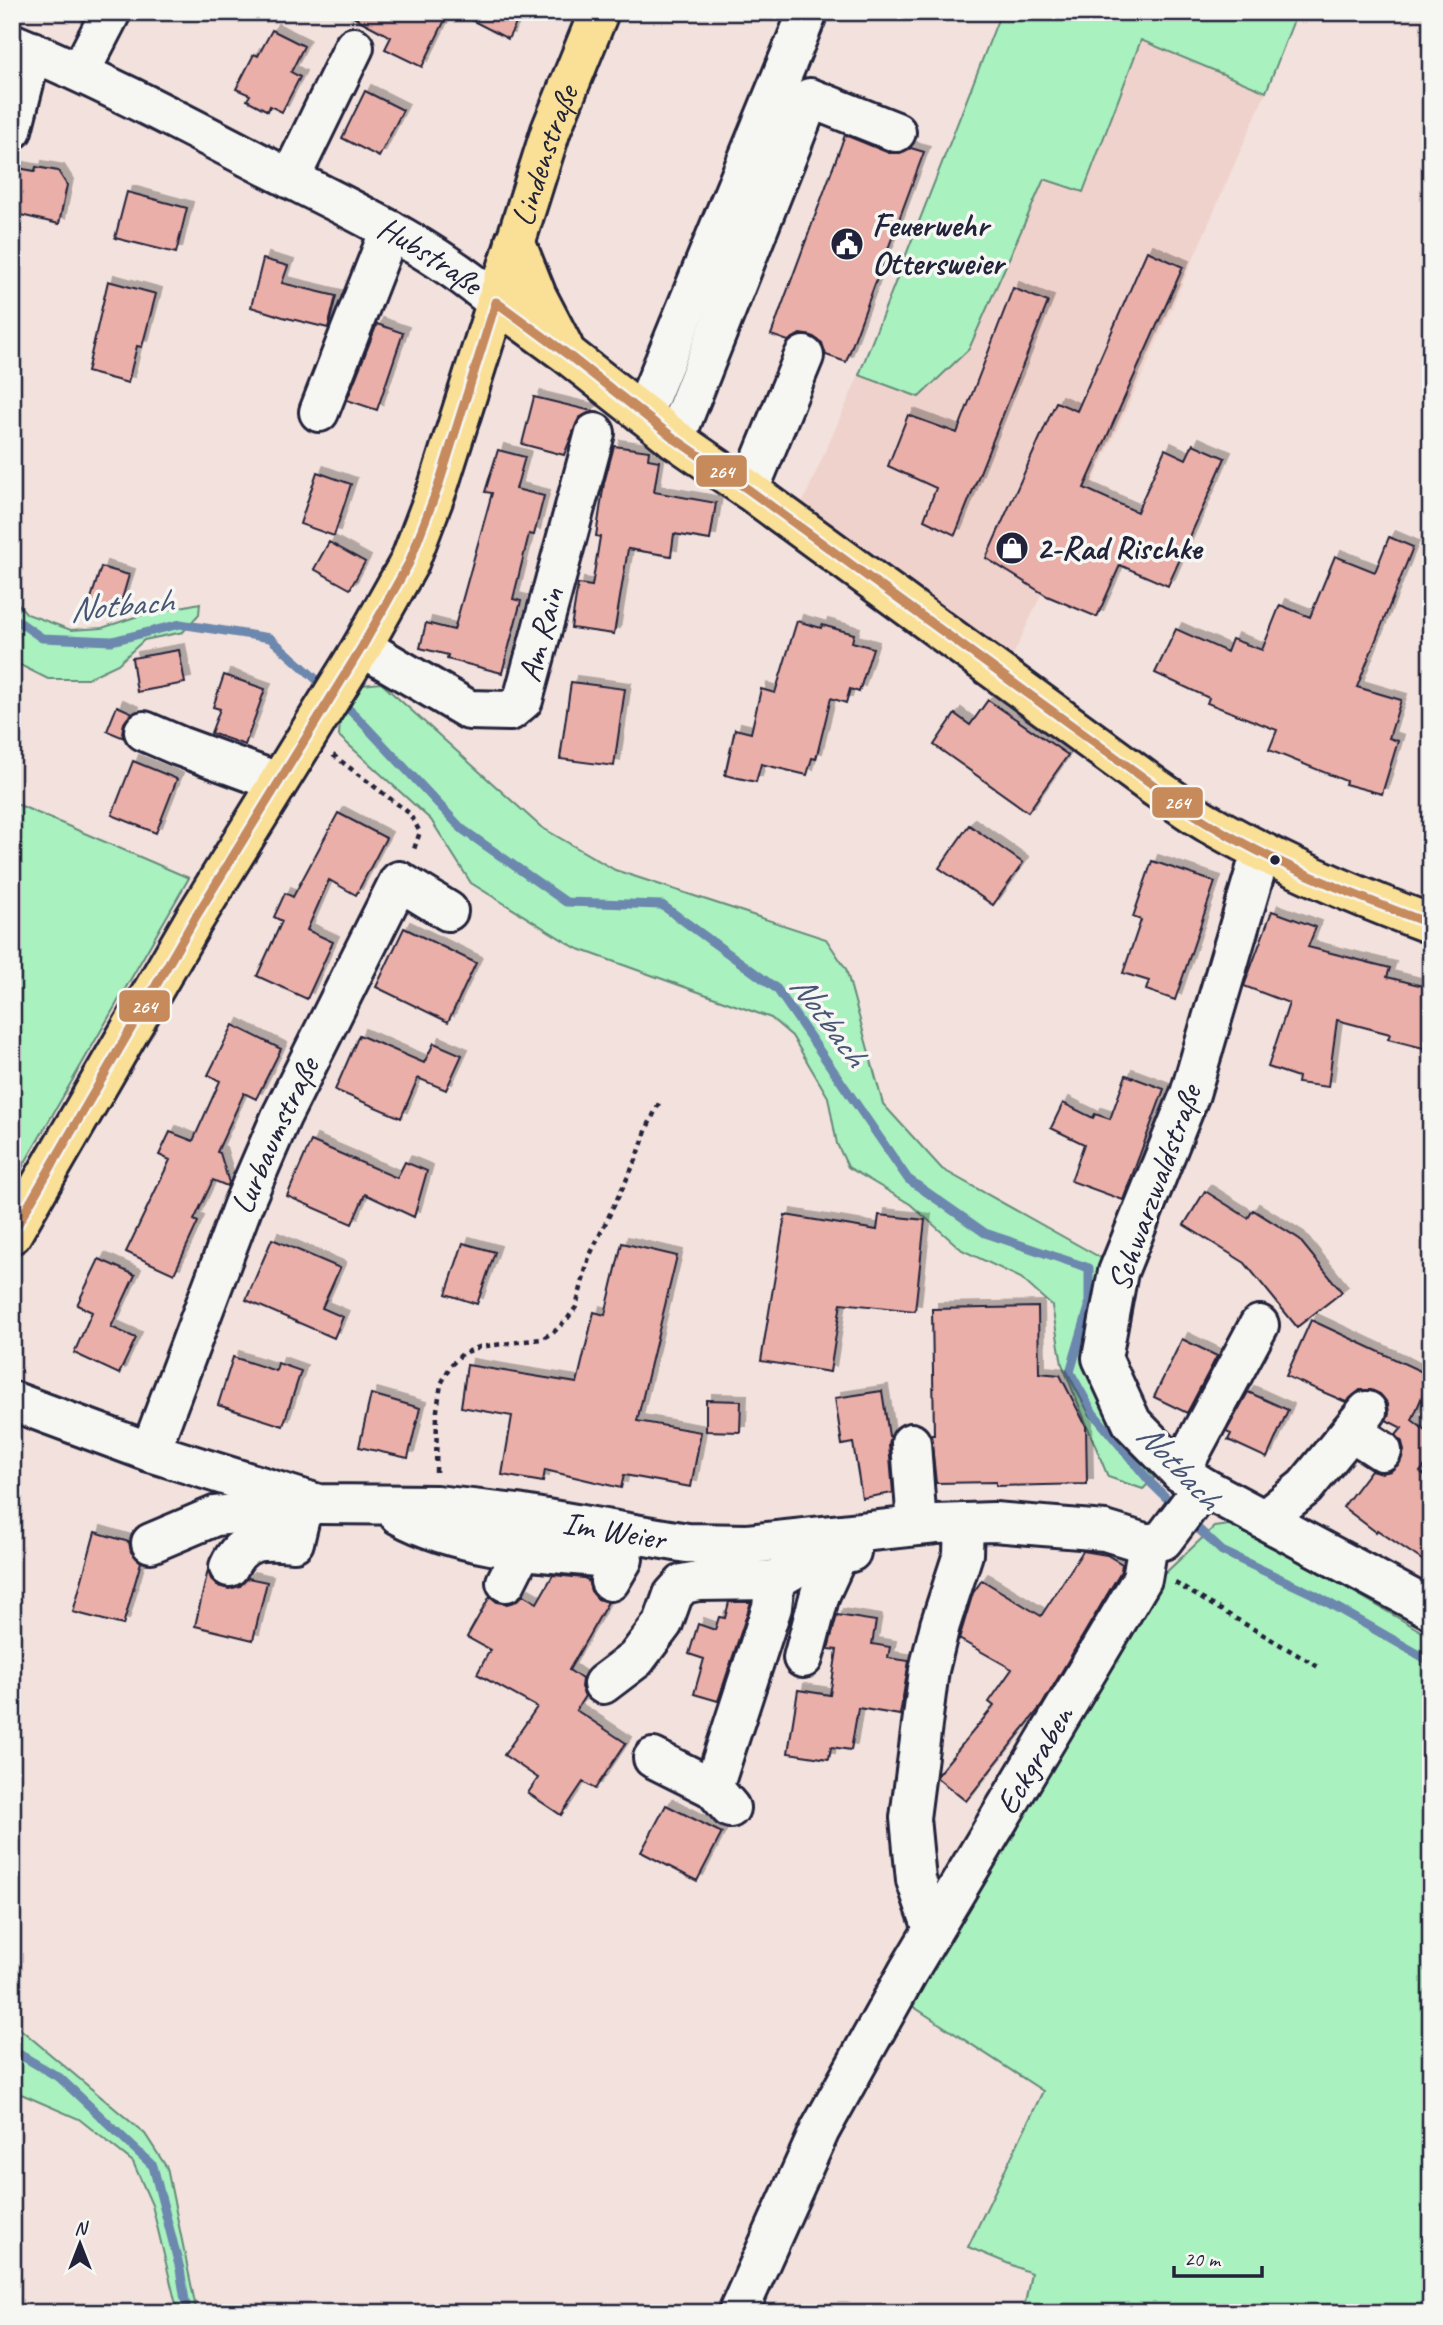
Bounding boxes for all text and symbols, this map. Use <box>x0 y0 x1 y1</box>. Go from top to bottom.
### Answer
street label: Lindenstraße <box>501 77 589 231</box>
place label: Feuerwehr Ottersweier <box>872 204 1006 284</box>
street label: Hubstraße <box>370 206 493 305</box>
public building icon: Feuerwehr Ottersweier <box>828 225 866 263</box>
line badge: 264 <box>695 454 748 488</box>
text: 264 <box>708 460 736 484</box>
place label: 2-Rad Rischke <box>1036 527 1204 569</box>
shop icon: 2-Rad Rischke <box>993 529 1031 567</box>
water label: Notbach <box>68 578 177 632</box>
street label: Am Rain <box>508 583 573 686</box>
line badge: 264 <box>1151 786 1204 819</box>
text: 264 <box>1164 791 1192 815</box>
unlabelled marker <box>1268 853 1282 867</box>
water label: Notbach <box>780 965 879 1077</box>
line badge: 264 <box>118 989 171 1023</box>
text: 264 <box>131 995 159 1019</box>
street label: Lurbaumstraße <box>221 1048 329 1220</box>
street label: Schwarzwaldstraße <box>1097 1077 1211 1297</box>
water label: Notbach <box>1127 1413 1233 1521</box>
street label: Im Weier <box>560 1501 671 1560</box>
street label: Eckgraben <box>986 1696 1084 1822</box>
north arrow <box>46 2210 116 2280</box>
text: N <box>74 2216 89 2240</box>
scale bar <box>1174 2234 1261 2278</box>
text: 20 m <box>1184 2246 1222 2272</box>

